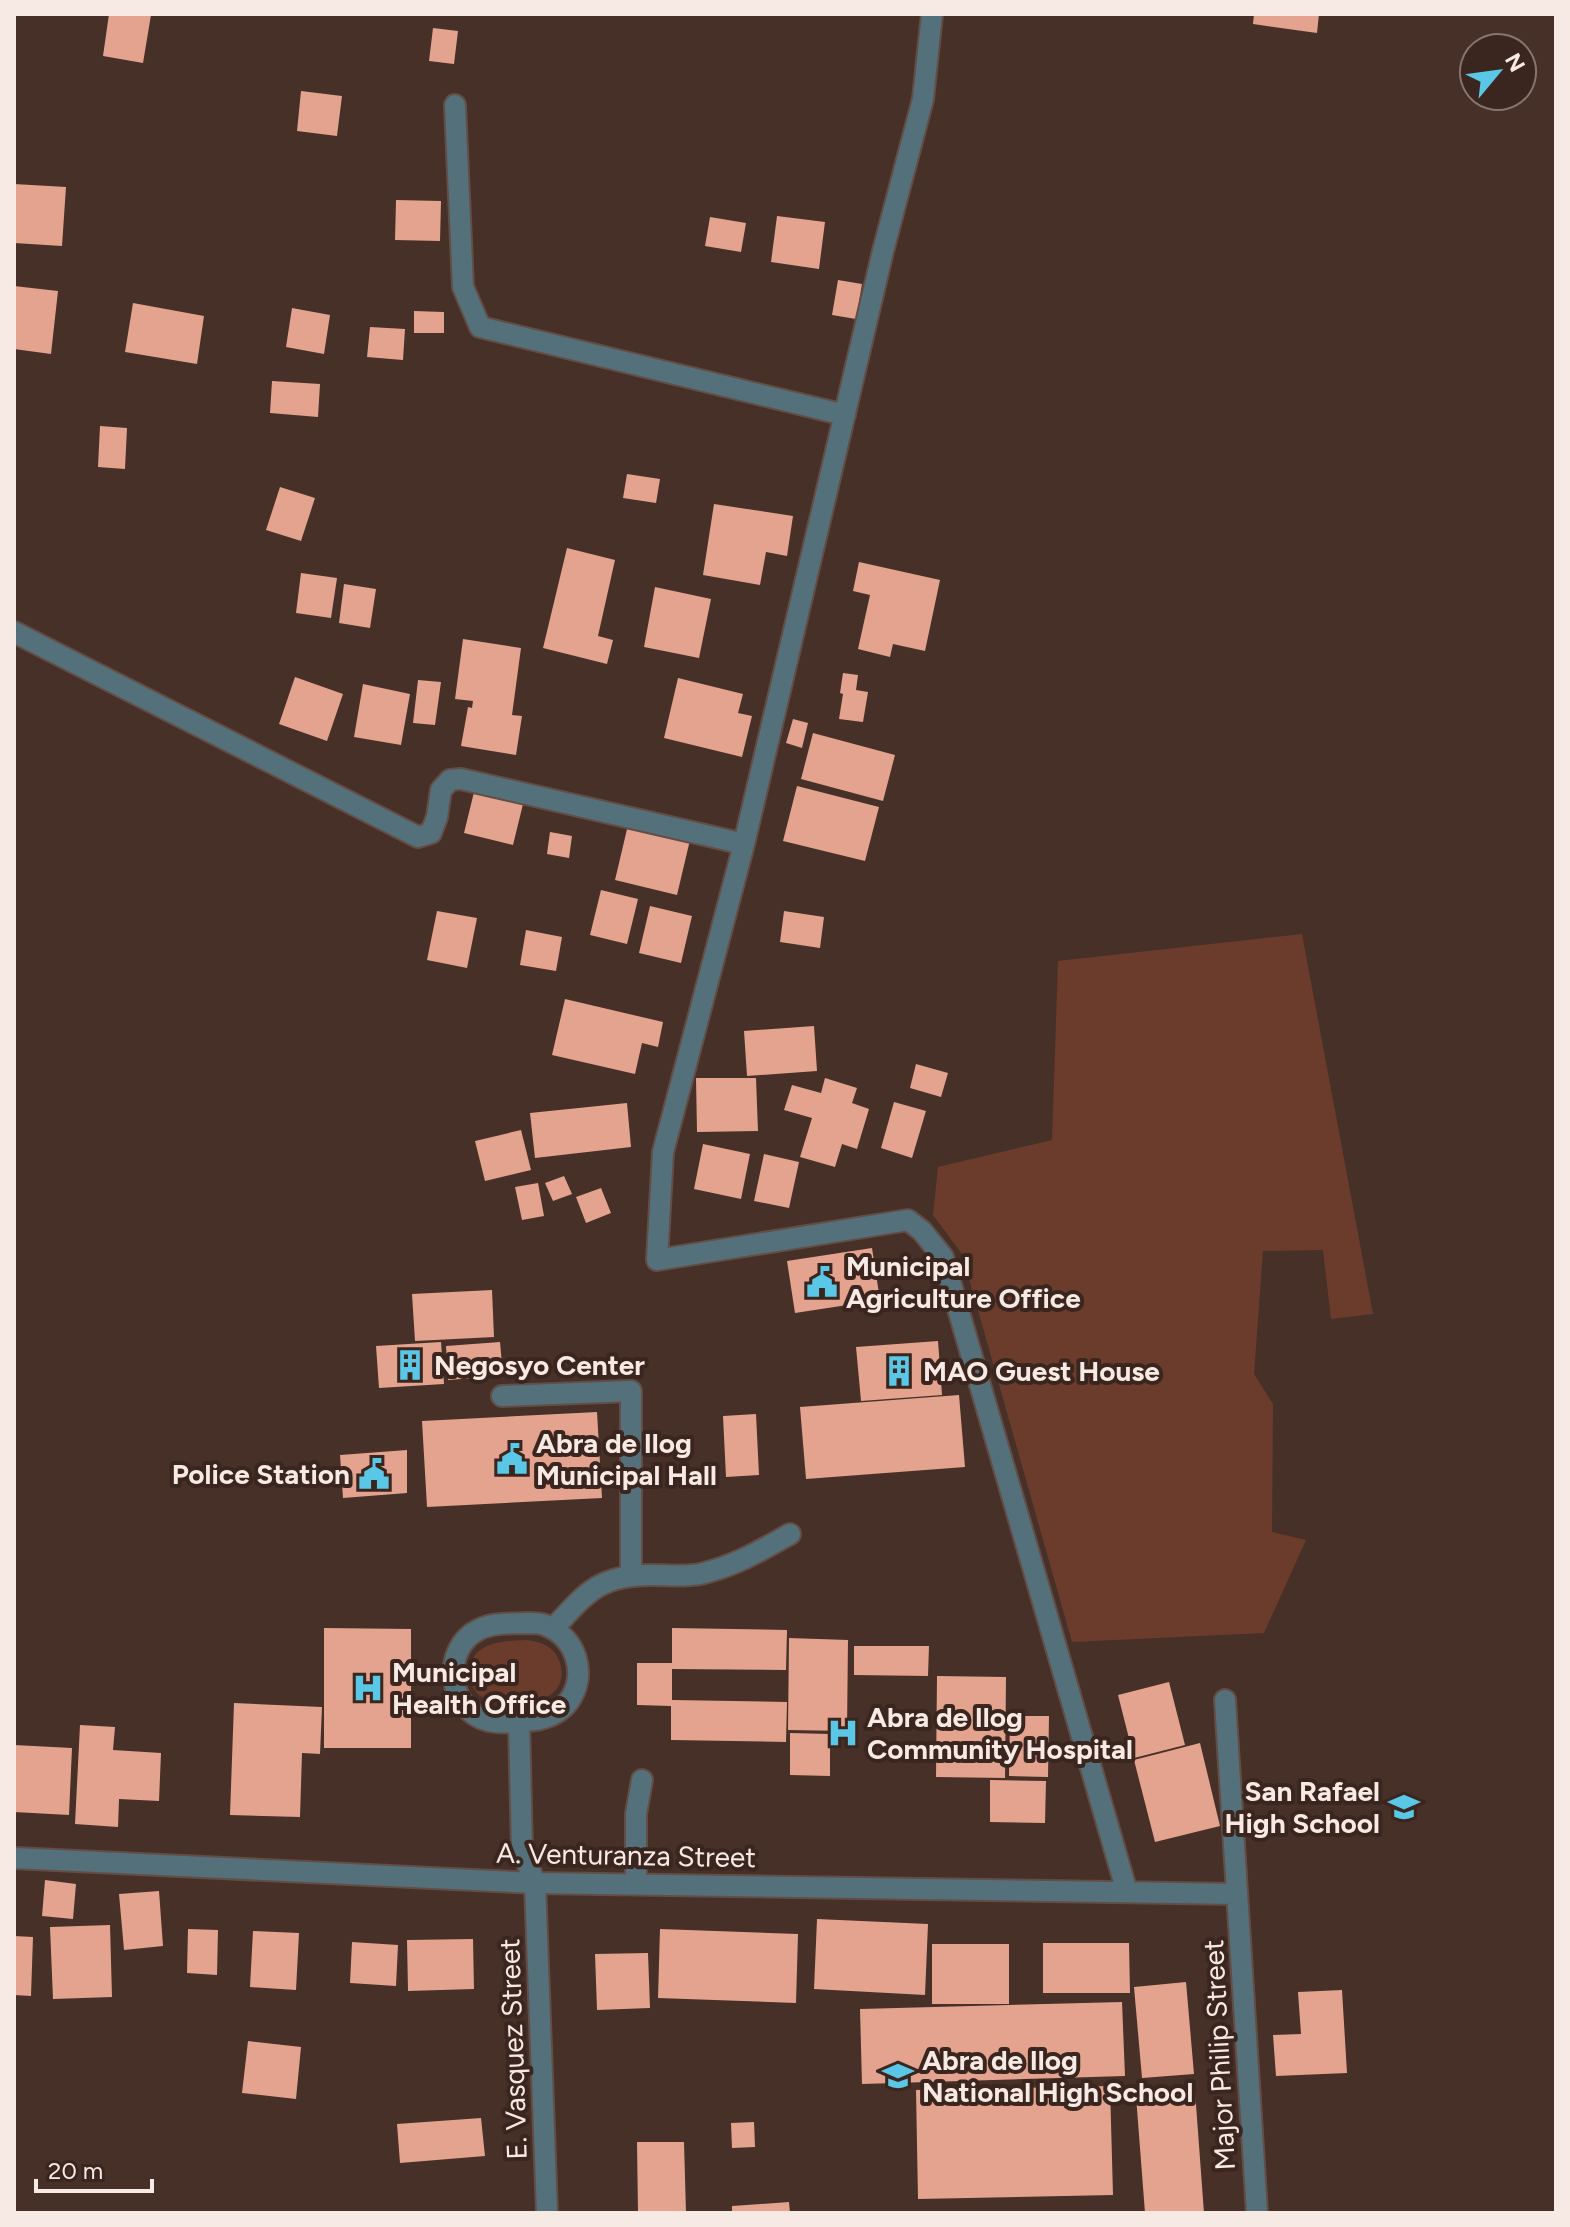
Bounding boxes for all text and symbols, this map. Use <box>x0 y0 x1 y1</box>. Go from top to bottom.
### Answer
north arrow <box>1458 32 1538 112</box>
text: N <box>1499 49 1531 77</box>
place label: Municipal Agriculture Office <box>846 1249 1081 1315</box>
public building icon: Municipal Agriculture Office <box>805 1265 839 1299</box>
building icon: Negosyo Center <box>393 1348 427 1382</box>
place label: Negosyo Center <box>434 1348 645 1382</box>
building icon: MAO Guest House <box>882 1354 916 1388</box>
place label: MAO Guest House <box>923 1354 1160 1388</box>
place label: Abra de Ilog Municipal Hall <box>536 1426 717 1492</box>
public building icon: Abra de Ilog Municipal Hall <box>495 1442 529 1476</box>
place label: Police Station <box>172 1457 350 1491</box>
public building icon: Police Station <box>357 1457 391 1491</box>
place label: Municipal Health Office <box>392 1655 566 1721</box>
hospital icon: Municipal Health Office <box>351 1671 385 1705</box>
place label: Abra de Ilog Community Hospital <box>867 1700 1133 1766</box>
hospital icon: Abra de Ilog Community Hospital <box>826 1716 860 1750</box>
place label: San Rafael High School <box>1225 1774 1380 1840</box>
school or university icon: San Rafael High School <box>1387 1790 1421 1824</box>
street label: A. Venturanza Street <box>496 1836 756 1874</box>
street label: E. Vasquez Street <box>492 1938 534 2160</box>
street label: Major Philip Street <box>1196 1939 1242 2171</box>
place label: Abra de Ilog National High School <box>922 2043 1193 2109</box>
school or university icon: Abra de Ilog National High School <box>881 2059 915 2093</box>
scale bar <box>36 2143 152 2193</box>
text: 20 m <box>48 2156 103 2185</box>

